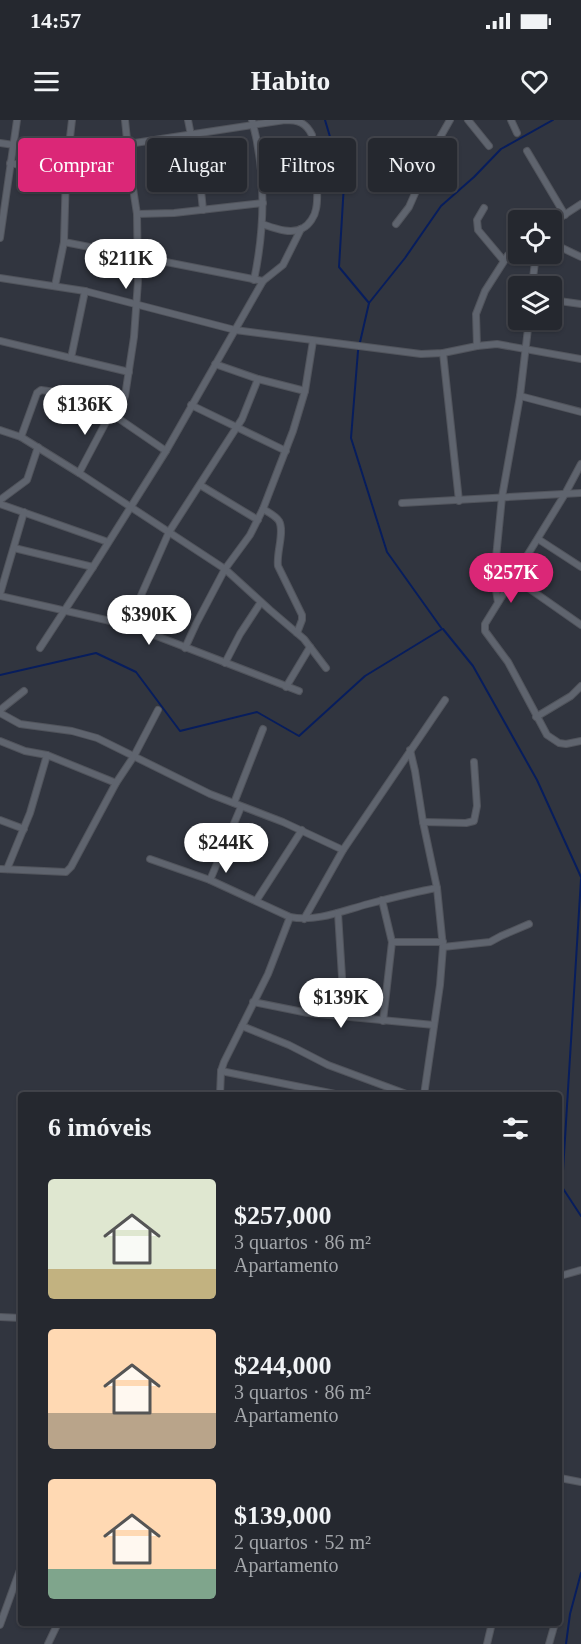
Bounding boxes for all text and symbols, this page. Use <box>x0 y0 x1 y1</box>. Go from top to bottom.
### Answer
text: 14:57 <box>30 8 81 33</box>
icon: menu <box>30 65 63 98</box>
icon: heart <box>518 65 551 98</box>
text: Habito <box>251 66 330 96</box>
chip: Comprar <box>18 138 135 192</box>
chip: Alugar <box>147 138 247 192</box>
chip: Filtros <box>259 138 356 192</box>
chip: Novo <box>368 138 457 192</box>
map controls <box>508 210 562 330</box>
button: locate <box>508 210 562 264</box>
pin: $211K <box>84 239 168 290</box>
text: $211K <box>99 247 153 269</box>
button: layers <box>508 276 562 330</box>
pin: $136K <box>43 385 127 436</box>
text: $136K <box>57 393 113 415</box>
pin: $257K <box>469 553 553 604</box>
text: $257K <box>483 561 539 583</box>
pin: $390K <box>107 595 191 646</box>
text: $390K <box>121 603 177 625</box>
pin: $244K <box>184 823 268 874</box>
text: $244K <box>198 831 254 853</box>
pin: $139K <box>299 978 383 1029</box>
text: $139K <box>313 986 369 1008</box>
icon: filters <box>499 1112 532 1145</box>
text: 6 imóveis <box>48 1113 151 1142</box>
text: $257,000 <box>234 1201 332 1230</box>
icon: home <box>96 1203 168 1275</box>
text: 3 quartos · 86 m² <box>234 1231 371 1253</box>
text: Apartamento <box>234 1254 338 1276</box>
text: $244,000 <box>234 1351 332 1380</box>
icon: home <box>96 1353 168 1425</box>
text: 3 quartos · 86 m² <box>234 1381 371 1403</box>
text: Apartamento <box>234 1404 338 1426</box>
text: $139,000 <box>234 1501 332 1530</box>
icon: home <box>96 1503 168 1575</box>
text: 2 quartos · 52 m² <box>234 1531 371 1553</box>
text: Apartamento <box>234 1554 338 1576</box>

